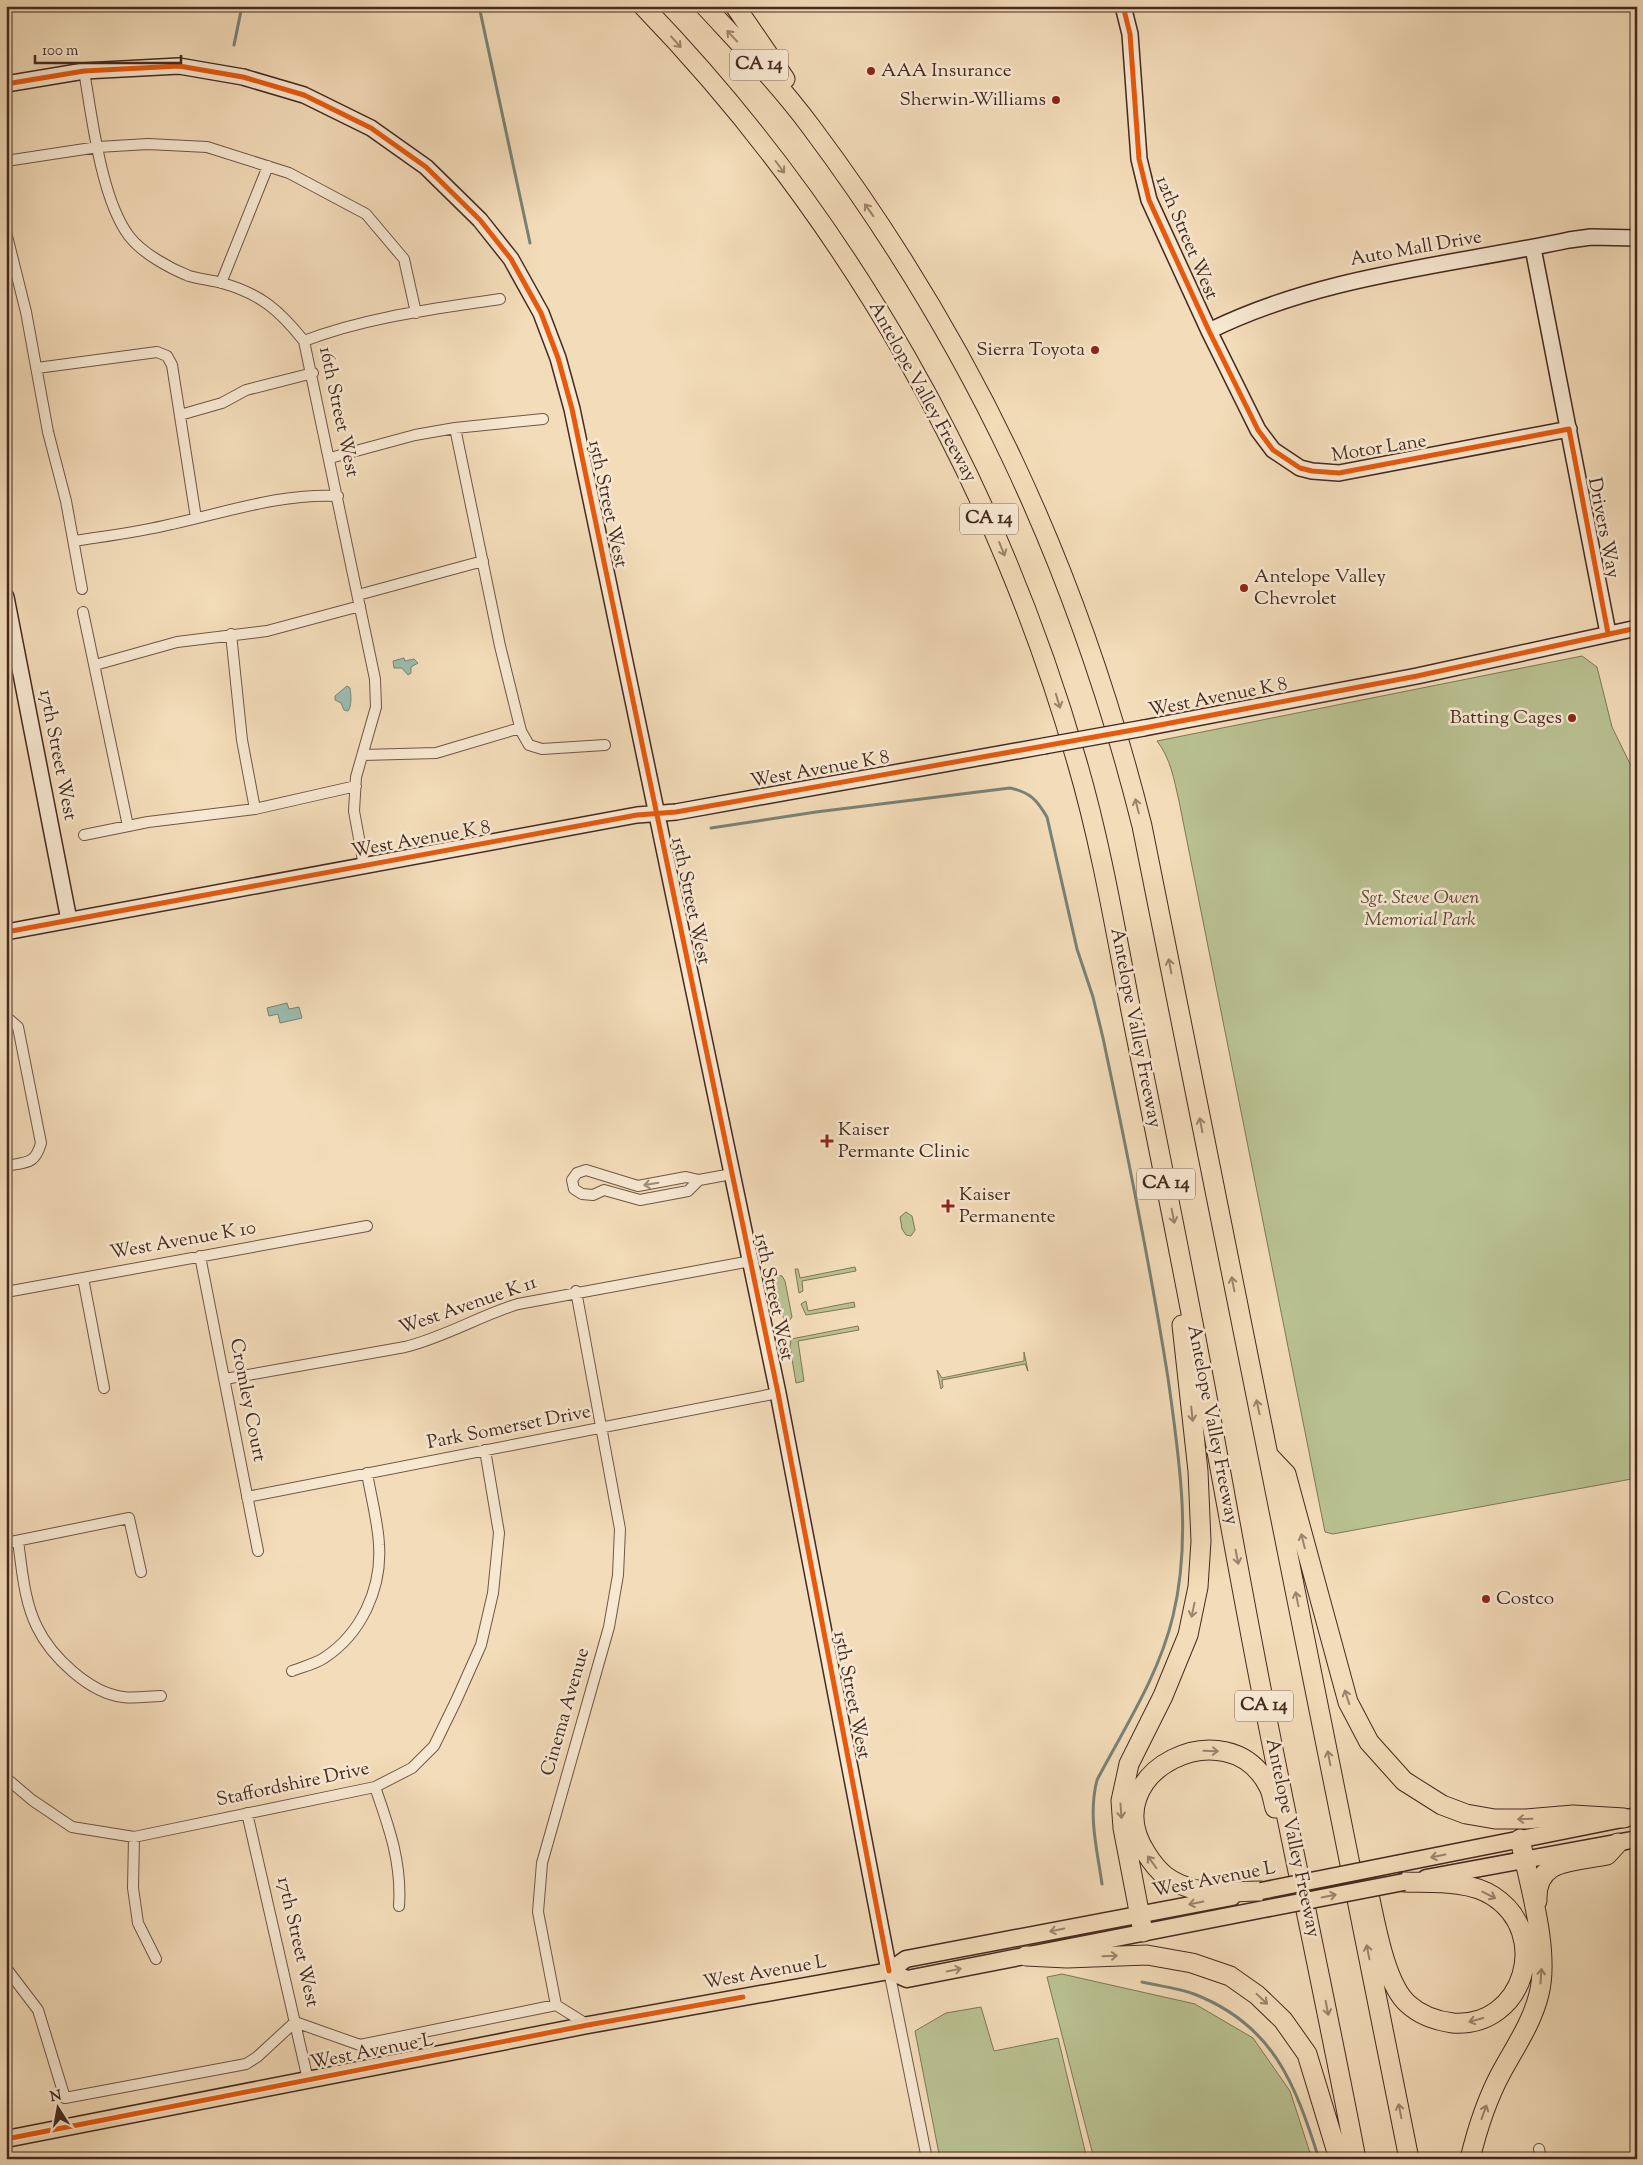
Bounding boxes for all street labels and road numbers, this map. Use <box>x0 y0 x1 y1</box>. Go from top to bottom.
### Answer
road number: CA 14 <box>730 50 788 80</box>
street label: 12th Street West <box>1148 172 1224 305</box>
street label: Auto Mall Drive <box>1348 224 1484 274</box>
street label: Antelope Valley Freeway <box>861 297 983 488</box>
street label: 16th Street West <box>311 344 365 480</box>
street label: Motor Lane <box>1330 428 1428 470</box>
street label: 15th Street West <box>580 438 634 571</box>
street label: Drivers Way <box>1580 475 1626 581</box>
road number: CA 14 <box>960 504 1018 534</box>
street label: West Avenue K 8 <box>1146 671 1290 725</box>
street label: 17th Street West <box>31 687 83 823</box>
street label: West Avenue K 8 <box>748 744 892 796</box>
street label: West Avenue K 8 <box>349 814 493 866</box>
street label: 15th Street West <box>663 835 717 968</box>
street label: Antelope Valley Freeway <box>1102 926 1168 1131</box>
road number: CA 14 <box>1137 1168 1195 1200</box>
street label: West Avenue K 10 <box>108 1215 258 1267</box>
street label: 15th Street West <box>746 1231 800 1364</box>
street label: West Avenue K 11 <box>395 1270 541 1342</box>
street label: Antelope Valley Freeway <box>1179 1323 1245 1528</box>
street label: Cromley Court <box>222 1336 272 1465</box>
street label: Park Somerset Drive <box>425 1399 593 1457</box>
street label: 15th Street West <box>825 1629 877 1762</box>
street label: Cinema Avenue <box>535 1645 597 1779</box>
road number: CA 14 <box>1235 1690 1293 1722</box>
street label: Antelope Valley Freeway <box>1258 1736 1326 1941</box>
street label: Staffordshire Drive <box>214 1756 372 1814</box>
street label: West Avenue L <box>1150 1855 1279 1905</box>
street label: 17th Street West <box>269 1874 325 2010</box>
street label: West Avenue L <box>701 1949 829 1997</box>
street label: West Avenue L <box>308 2027 437 2077</box>

